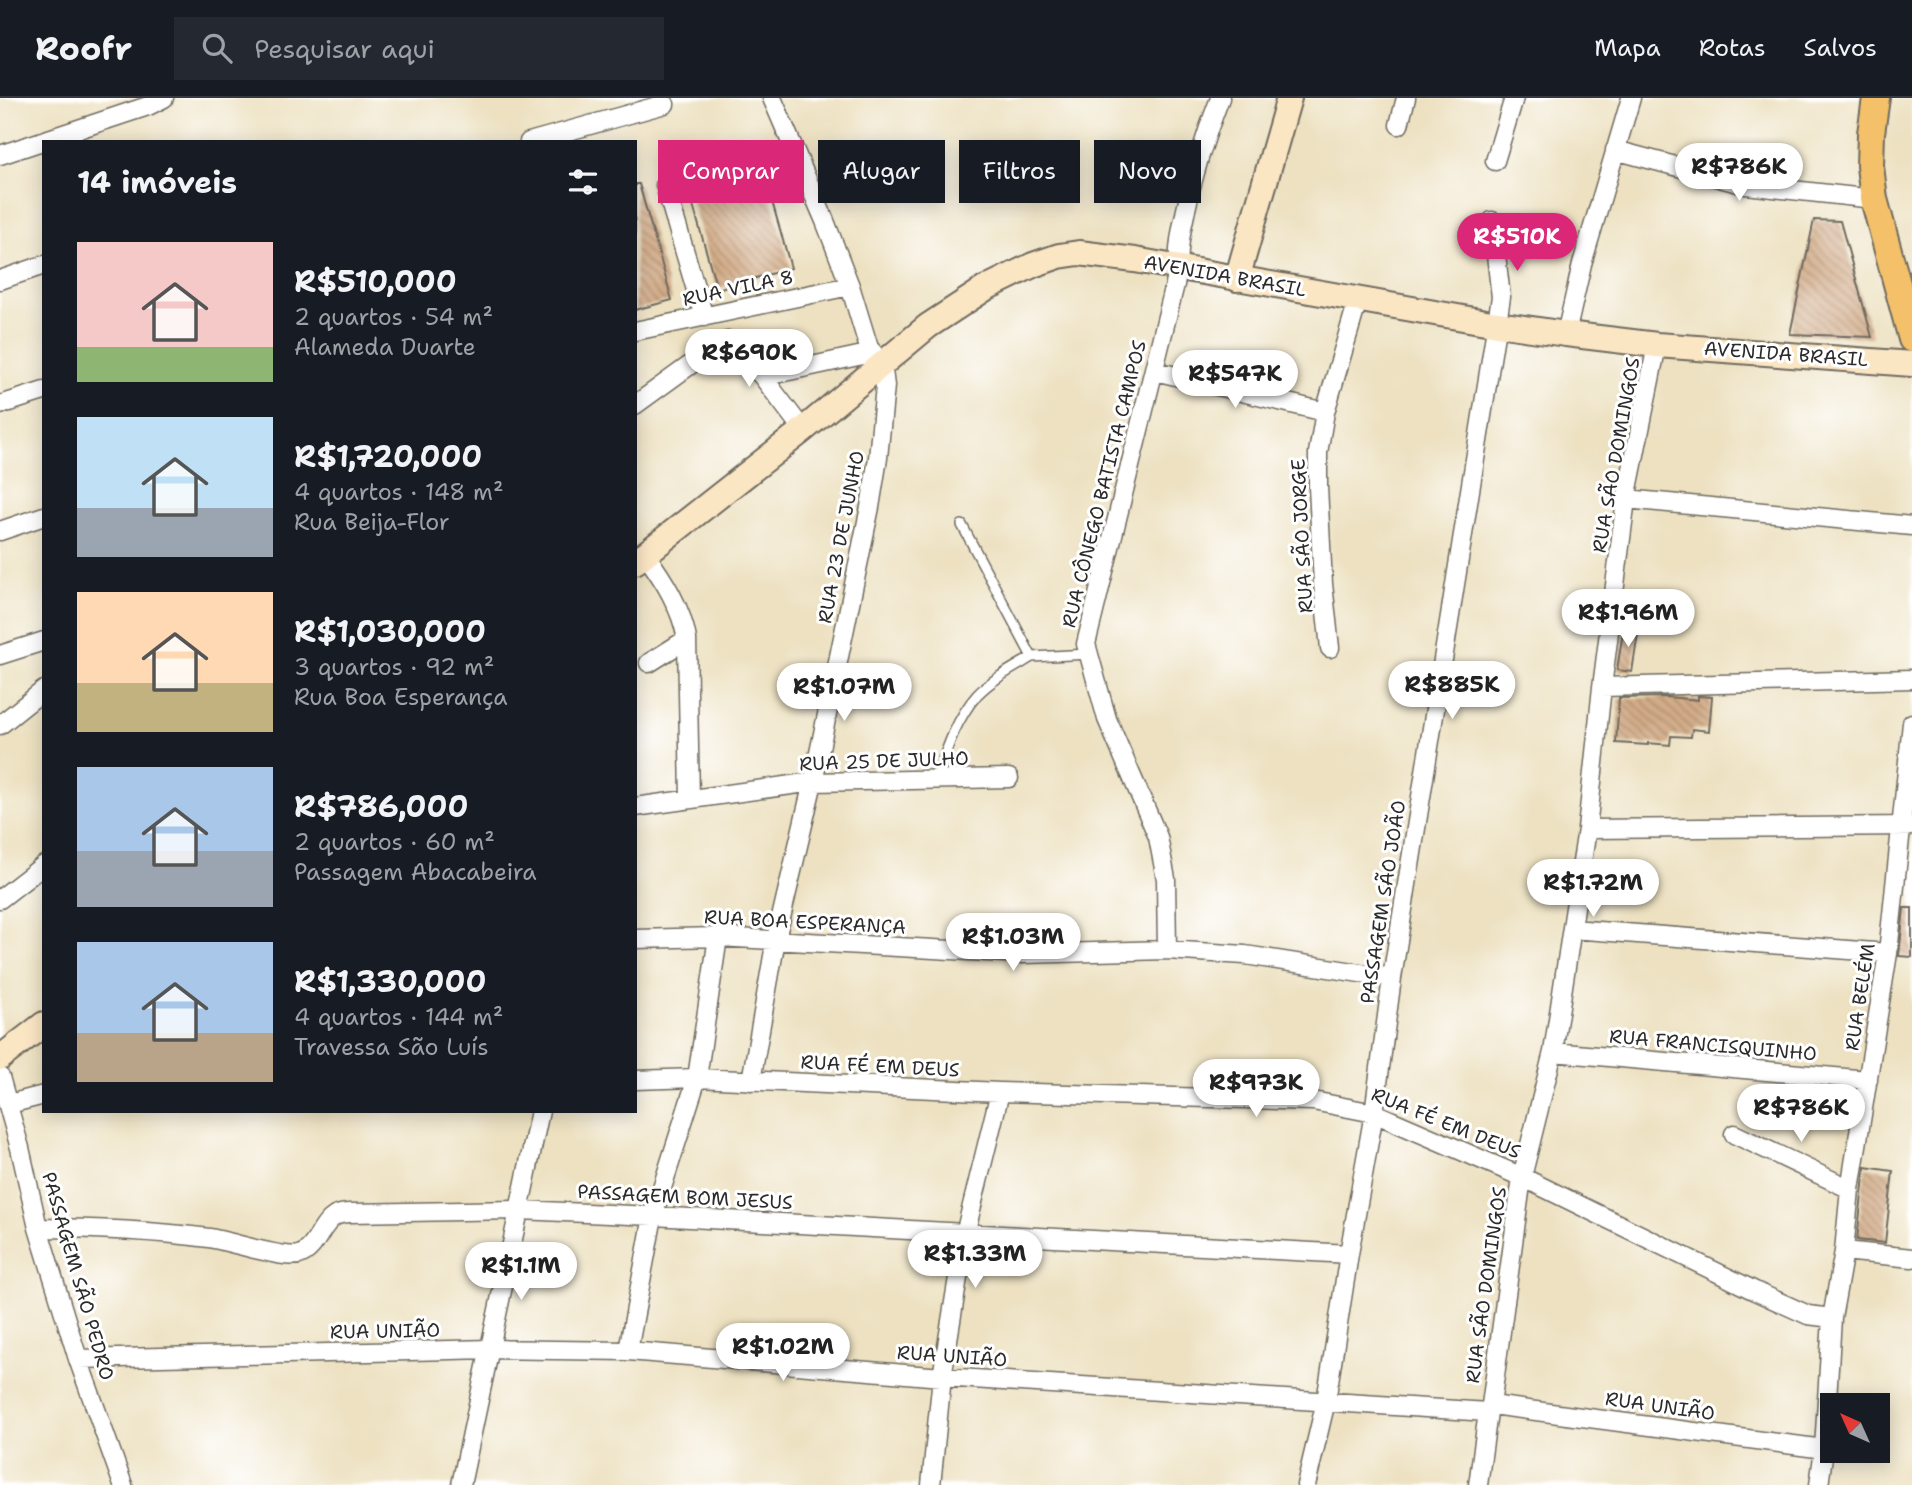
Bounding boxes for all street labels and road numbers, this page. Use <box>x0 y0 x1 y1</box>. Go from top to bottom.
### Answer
street label: AVENIDA BRASIL <box>1142 249 1308 303</box>
street label: RUA VILA 8 <box>680 264 796 312</box>
street label: AVENIDA BRASIL <box>1703 336 1869 372</box>
street label: RUA CÔNEGO BATISTA CAMPOS <box>1055 337 1152 630</box>
street label: RUA SÃO DOMINGOS <box>1586 355 1646 555</box>
street label: RUA 23 DE JUNHO <box>812 449 870 625</box>
street label: RUA SÃO JORGE <box>1284 458 1319 614</box>
street label: RUA 25 DE JULHO <box>799 746 969 776</box>
street label: PASSAGEM SÃO JOÃO <box>1354 798 1411 1005</box>
street label: RUA BOA ESPERANÇA <box>704 904 907 940</box>
street label: RUA BELÉM <box>1838 941 1881 1052</box>
street label: RUA FRANCISQUINHO <box>1608 1023 1818 1067</box>
street label: RUA FÉ EM DEUS <box>800 1048 960 1083</box>
street label: RUA FÉ EM DEUS <box>1368 1081 1525 1164</box>
street label: PASSAGEM SÃO PEDRO <box>36 1169 121 1383</box>
street label: PASSAGEM BOM JESUS <box>577 1179 793 1215</box>
street label: RUA SÃO DOMINGOS <box>1459 1185 1512 1385</box>
street label: RUA UNIÃO <box>330 1317 440 1344</box>
street label: RUA UNIÃO <box>896 1339 1008 1372</box>
street label: RUA UNIÃO <box>1604 1385 1717 1426</box>

